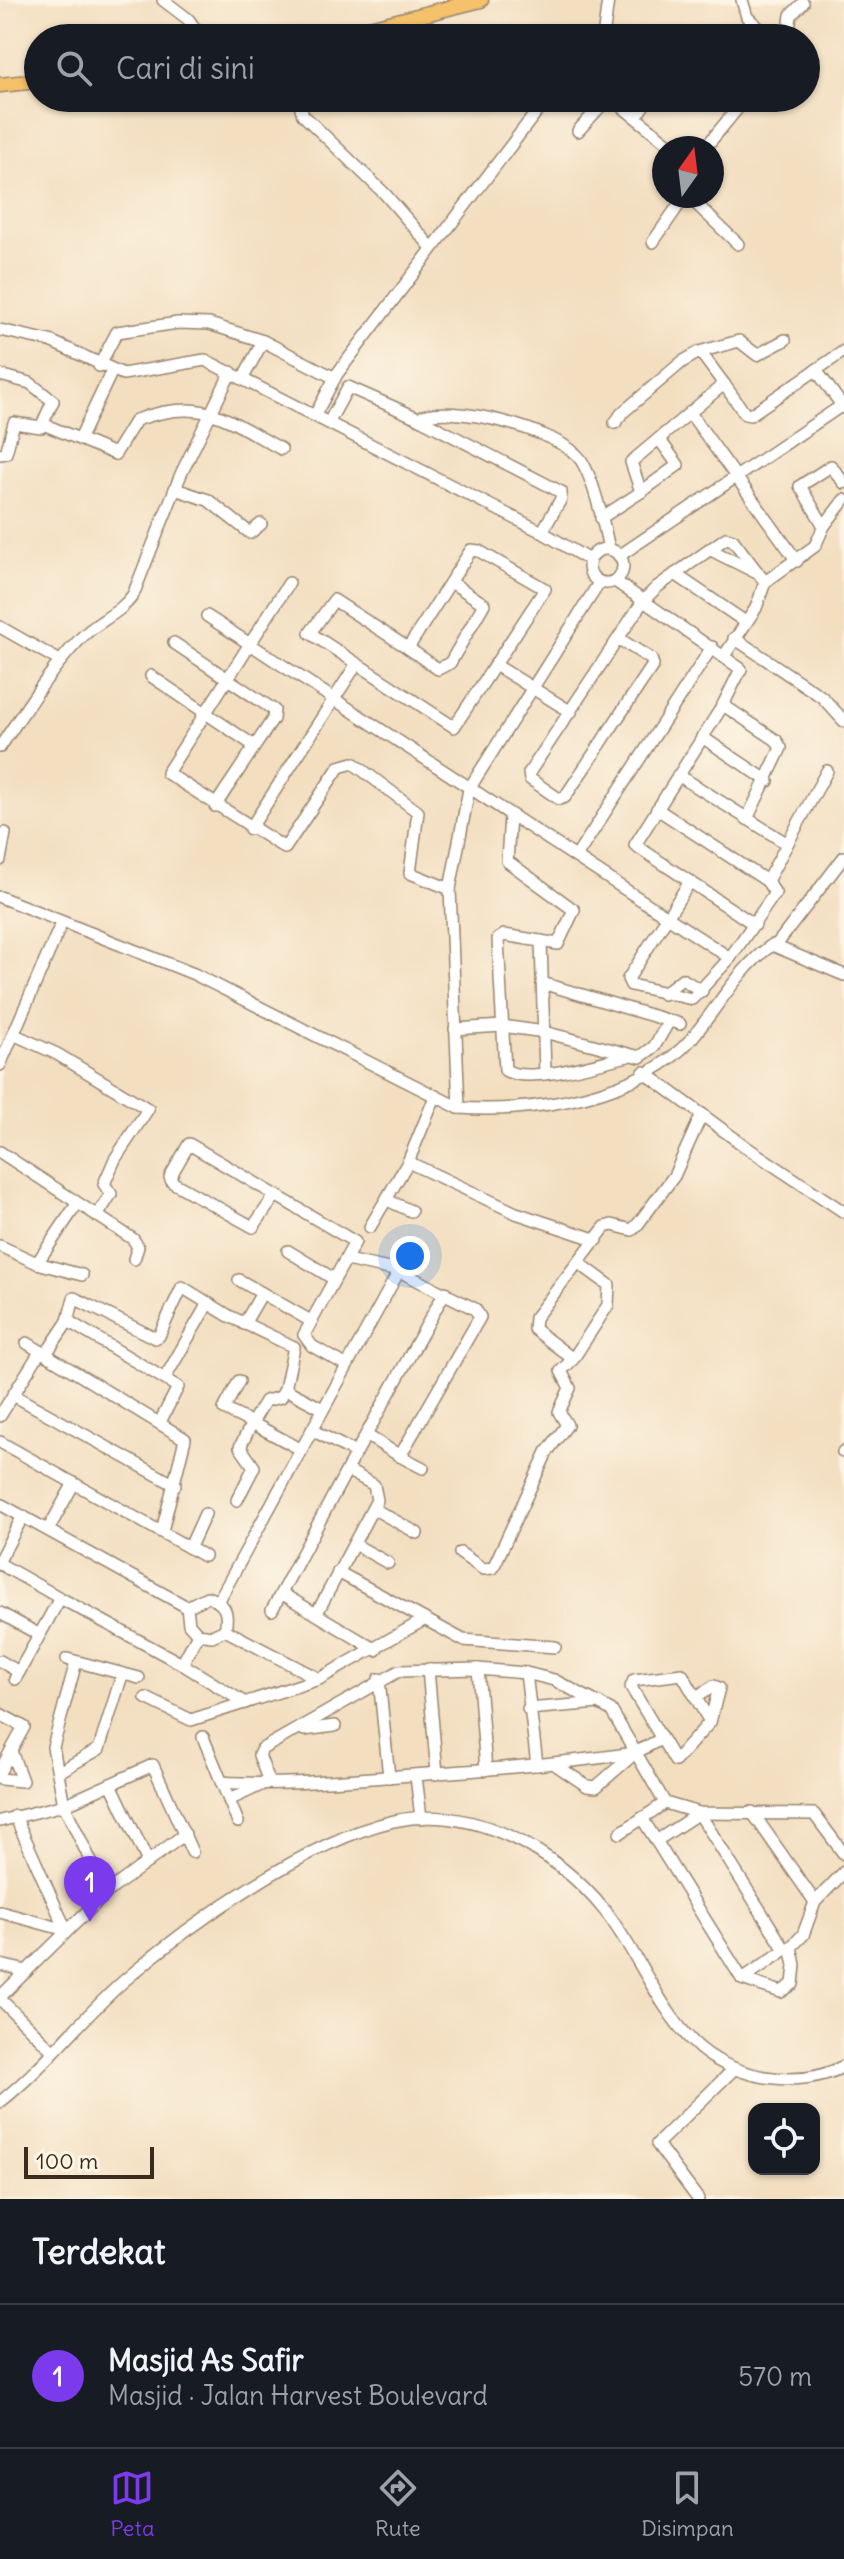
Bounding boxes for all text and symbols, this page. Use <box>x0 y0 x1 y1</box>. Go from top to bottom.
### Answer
search box <box>24 24 820 112</box>
icon: search <box>52 46 96 90</box>
text: Cari di sini <box>116 49 255 87</box>
north arrow <box>652 136 724 208</box>
your location <box>390 1236 430 1276</box>
pin: 1 <box>64 1856 116 1922</box>
map controls <box>748 2103 820 2175</box>
button: locate <box>748 2103 820 2175</box>
scale bar <box>24 2143 154 2179</box>
text: 100 m <box>36 2147 98 2175</box>
text: Terdekat <box>32 2230 165 2273</box>
text: Masjid As Safir <box>108 2341 304 2379</box>
text: 1 <box>53 2360 63 2393</box>
text: 570 m <box>738 2360 812 2393</box>
text: Masjid · Jalan Harvest Boulevard <box>108 2379 488 2412</box>
tab: Peta <box>110 2466 154 2542</box>
tab: Rute <box>375 2466 421 2542</box>
tab: Disimpan <box>641 2466 734 2542</box>

